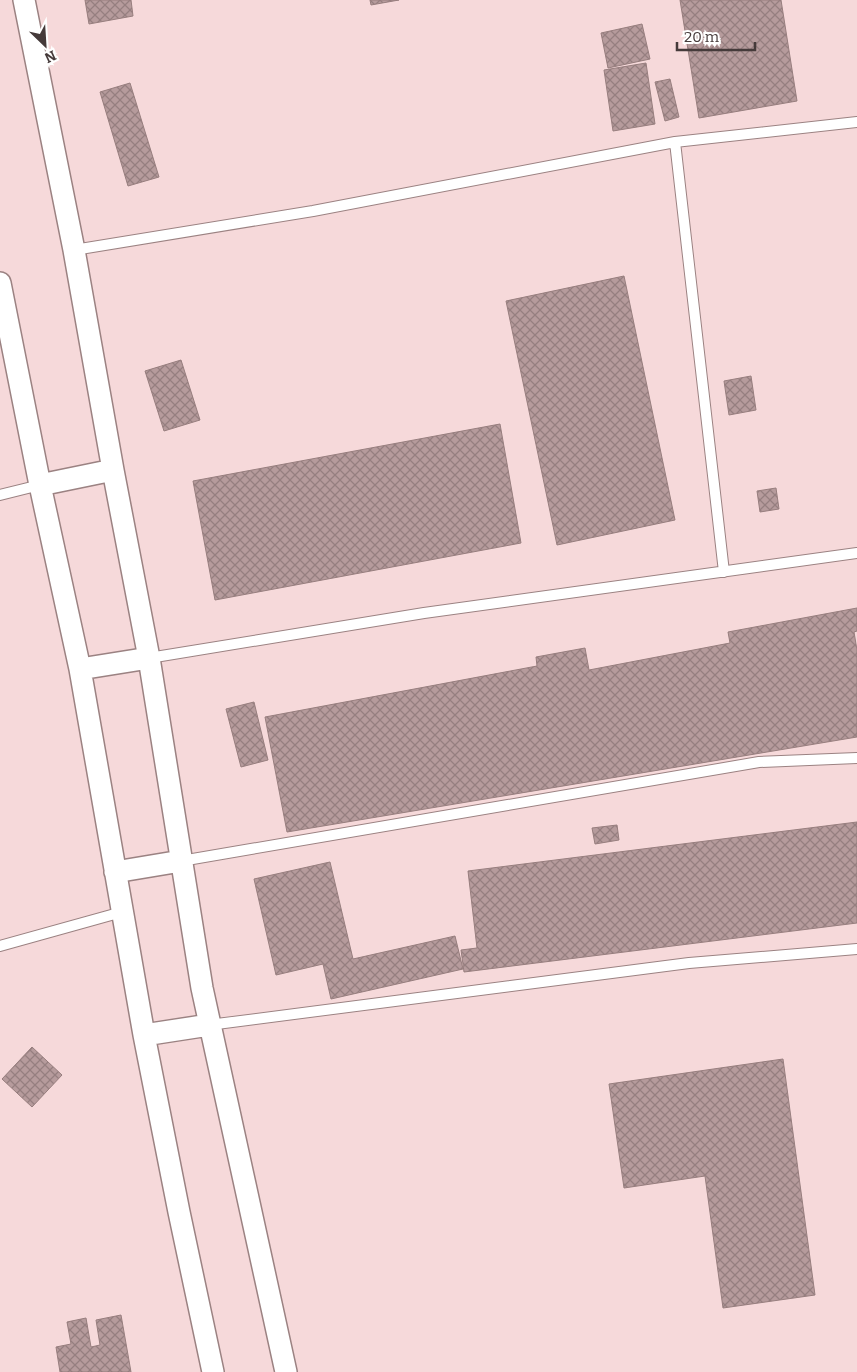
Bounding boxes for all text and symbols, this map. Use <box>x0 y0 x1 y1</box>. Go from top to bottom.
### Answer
north arrow <box>20 20 70 70</box>
scale bar <box>677 20 754 52</box>
text: 20 m <box>684 28 720 46</box>
text: N <box>42 46 59 66</box>

